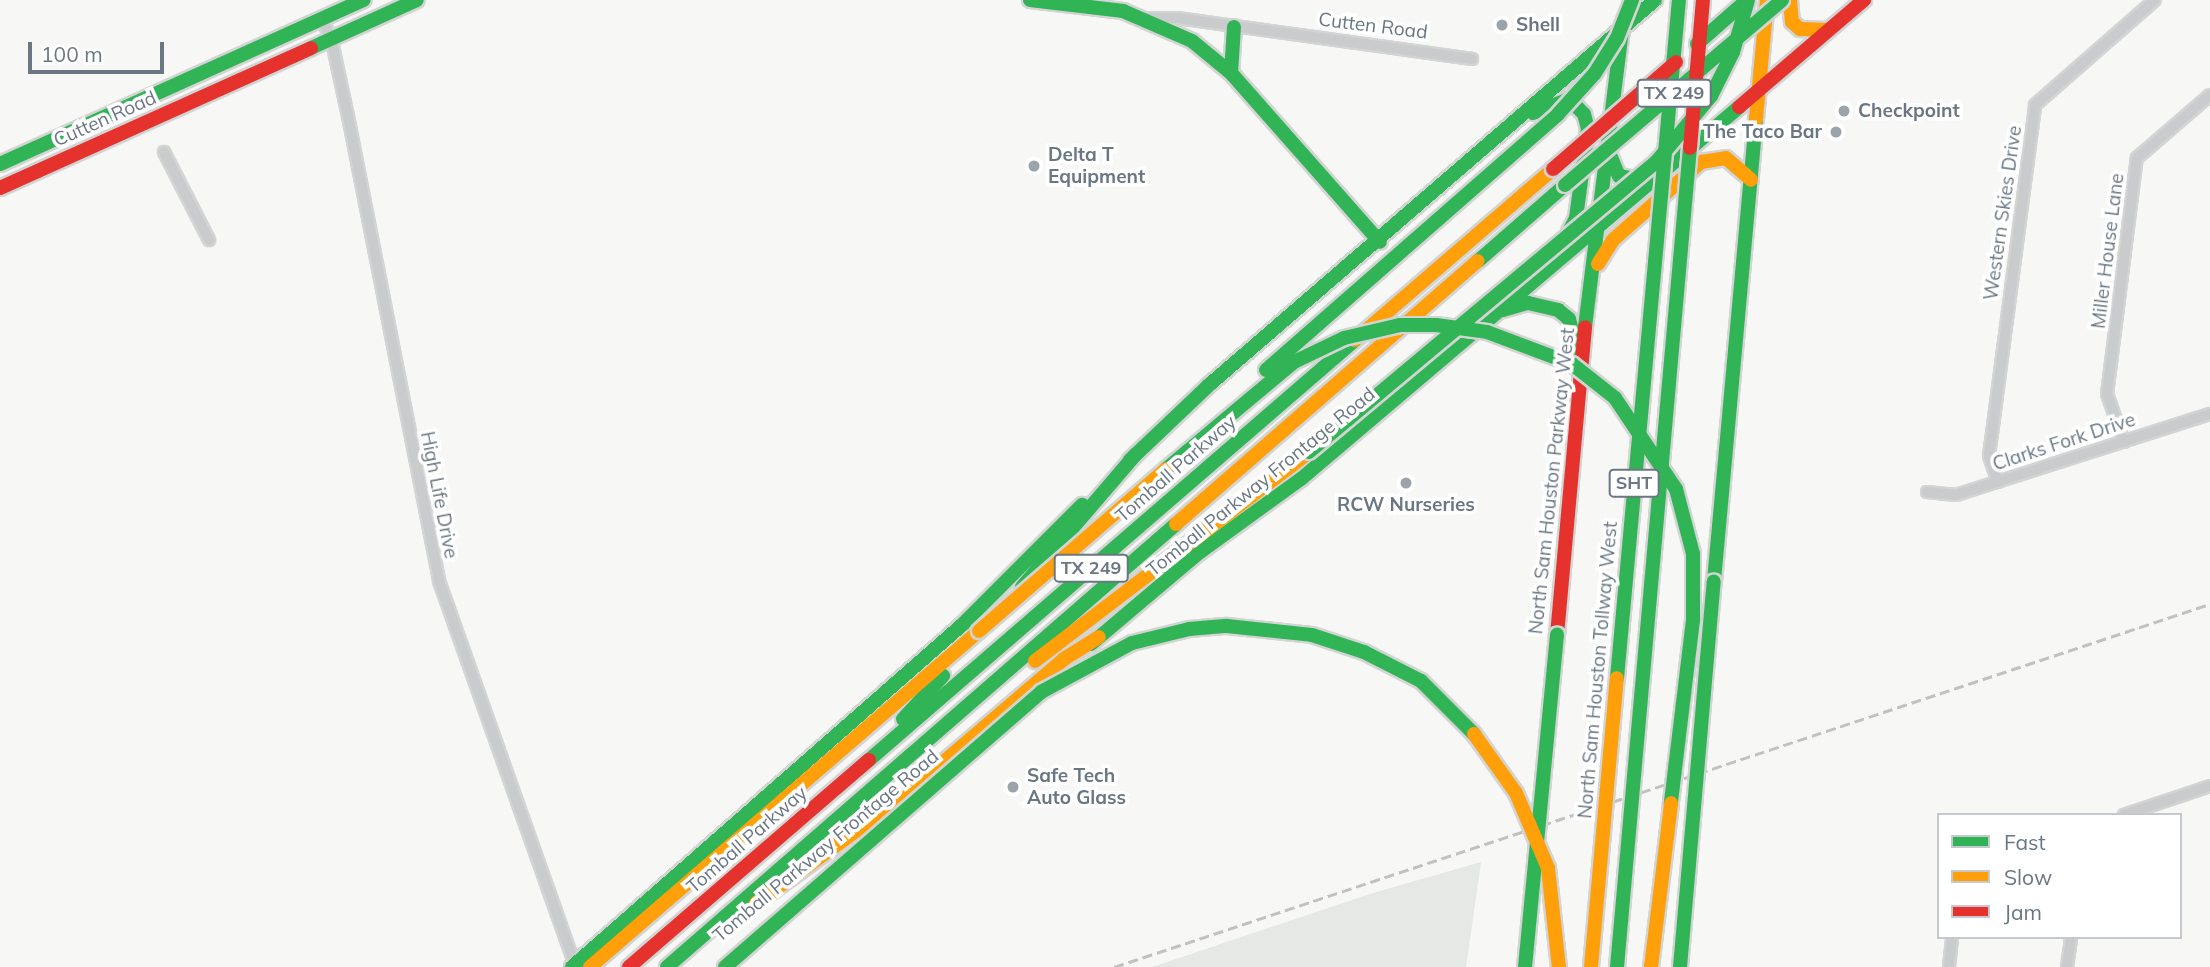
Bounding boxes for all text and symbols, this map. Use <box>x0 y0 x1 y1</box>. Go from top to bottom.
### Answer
street label: Cutten Road <box>1317 8 1429 44</box>
place label: Shell <box>1516 14 1560 36</box>
marker: Shell <box>1494 17 1510 33</box>
scale bar <box>32 28 168 72</box>
text: 100 m <box>41 41 103 67</box>
road number: TX 249 <box>1636 78 1712 108</box>
street label: Cutten Road <box>50 86 160 152</box>
place label: Checkpoint <box>1858 100 1960 122</box>
marker: Checkpoint <box>1836 103 1852 119</box>
place label: The Taco Bar <box>1703 121 1822 143</box>
marker: The Taco Bar <box>1828 124 1844 140</box>
street label: Western Skies Drive <box>1979 124 2027 302</box>
place label: Delta T Equipment <box>1048 144 1145 188</box>
marker: Delta T Equipment <box>1026 158 1042 174</box>
street label: Miller House Lane <box>2087 172 2129 330</box>
street label: North Sam Houston Parkway West <box>1525 327 1579 635</box>
street label: Tomball Parkway Frontage Road <box>1142 383 1380 581</box>
street label: Clarks Fork Drive <box>1990 408 2138 476</box>
street label: Tomball Parkway <box>1111 411 1241 527</box>
street label: High Life Drive <box>416 430 462 560</box>
road number: SHT <box>1608 468 1660 498</box>
marker: RCW Nurseries <box>1398 475 1414 491</box>
place label: RCW Nurseries <box>1337 494 1475 516</box>
street label: North Sam Houston Tollway West <box>1574 520 1622 820</box>
road number: TX 249 <box>1052 554 1130 582</box>
street label: Tomball Parkway Frontage Road <box>709 745 943 947</box>
place label: Safe Tech Auto Glass <box>1027 765 1126 809</box>
marker: Safe Tech Auto Glass <box>1005 779 1021 795</box>
street label: Tomball Parkway <box>682 782 812 898</box>
legend <box>1937 813 2182 939</box>
text: Fast <box>2004 829 2046 855</box>
text: Slow <box>2004 864 2052 890</box>
text: Jam <box>2004 899 2042 925</box>

